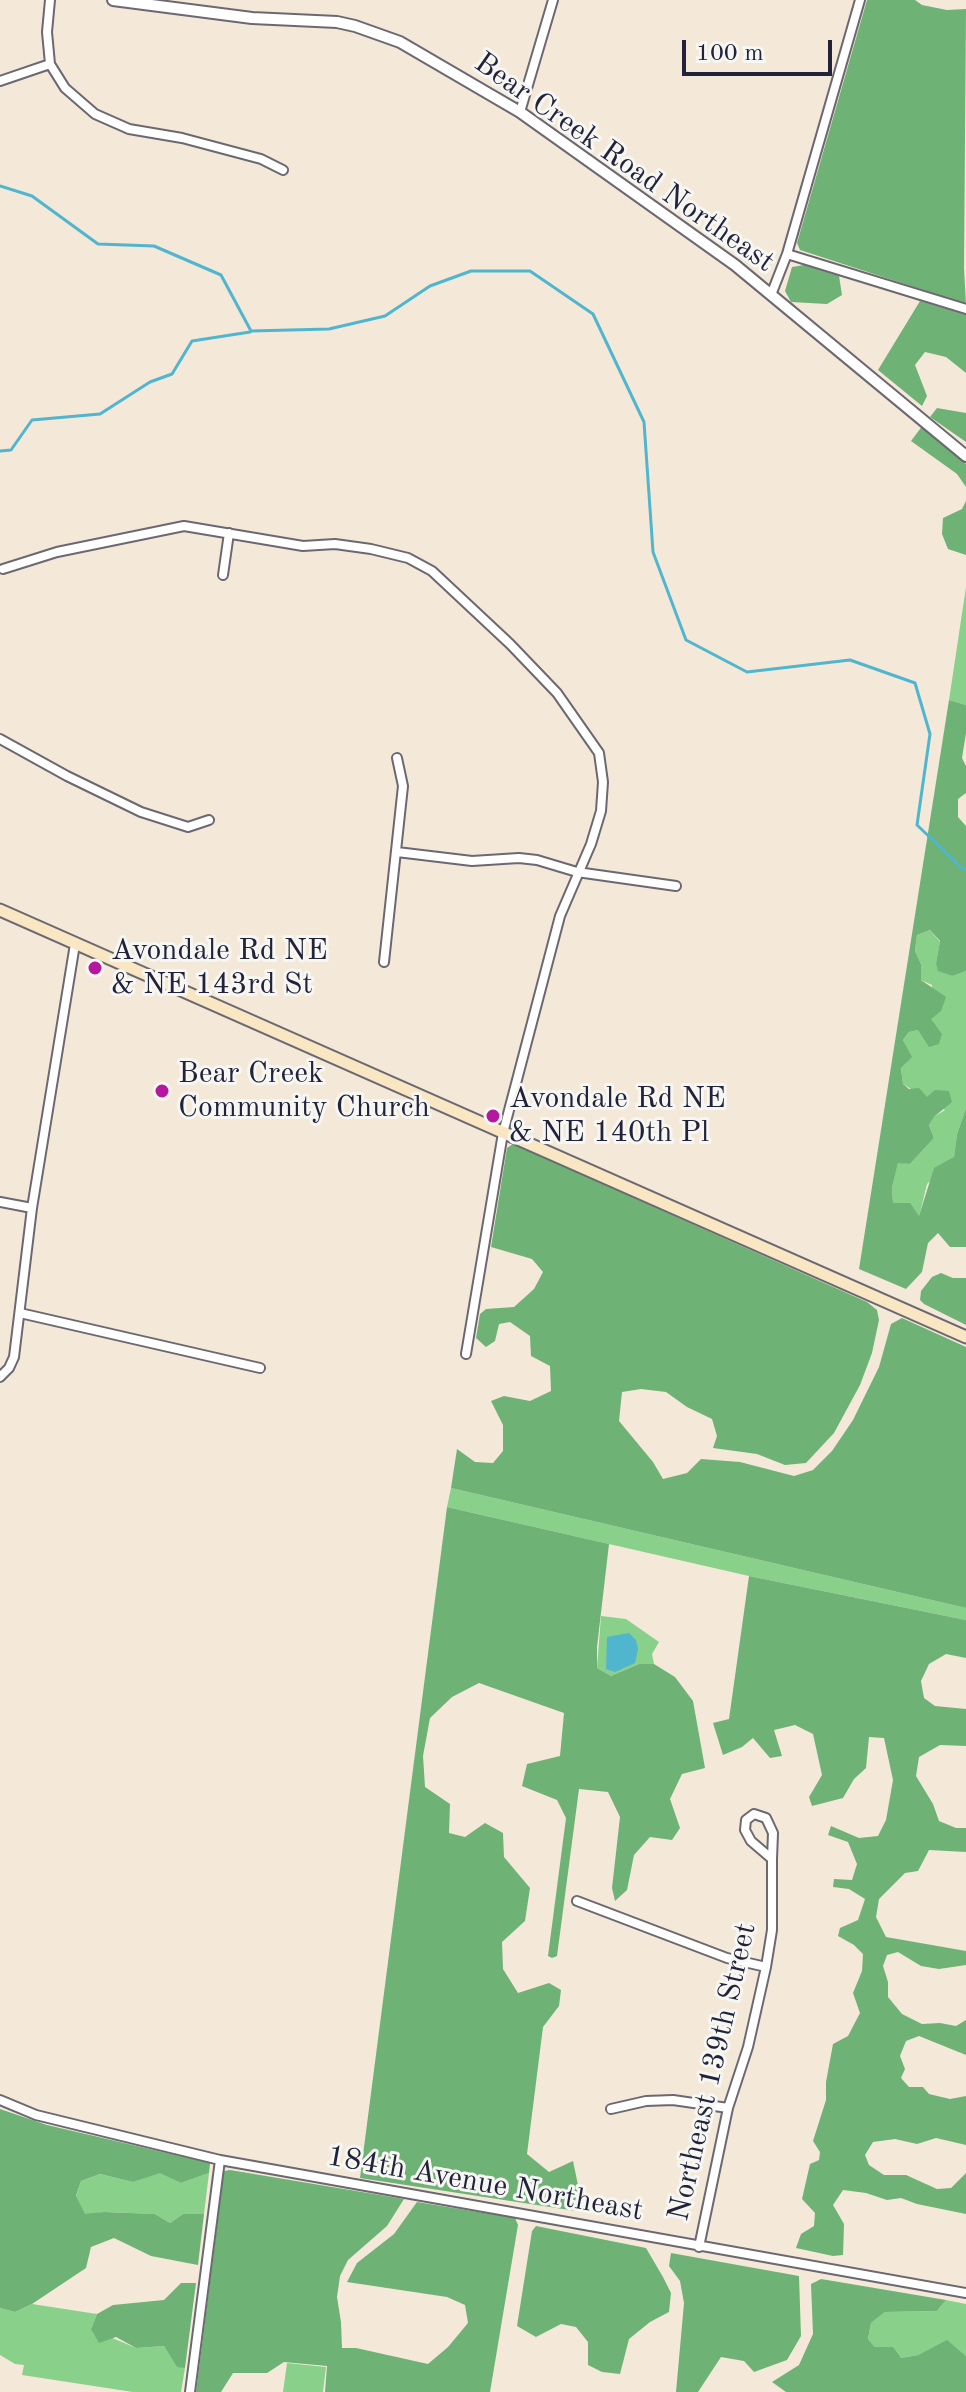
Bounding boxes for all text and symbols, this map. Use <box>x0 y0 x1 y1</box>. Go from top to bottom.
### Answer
scale bar <box>686 24 836 74</box>
text: 100 m <box>696 42 764 66</box>
street label: Bear Creek Road Northeast <box>467 45 781 281</box>
place label: Avondale Rd NE & NE 143rd St <box>111 933 328 1004</box>
marker: Avondale Rd NE & NE 143rd St <box>86 959 104 977</box>
place label: Bear Creek Community Church <box>178 1056 430 1126</box>
place label: Avondale Rd NE & NE 140th Pl <box>509 1081 726 1152</box>
marker: Bear Creek Community Church <box>153 1082 171 1100</box>
marker: Avondale Rd NE & NE 140th Pl <box>484 1107 502 1125</box>
street label: Northeast 139th Street <box>661 1920 765 2224</box>
street label: 184th Avenue Northeast <box>324 2138 646 2230</box>

